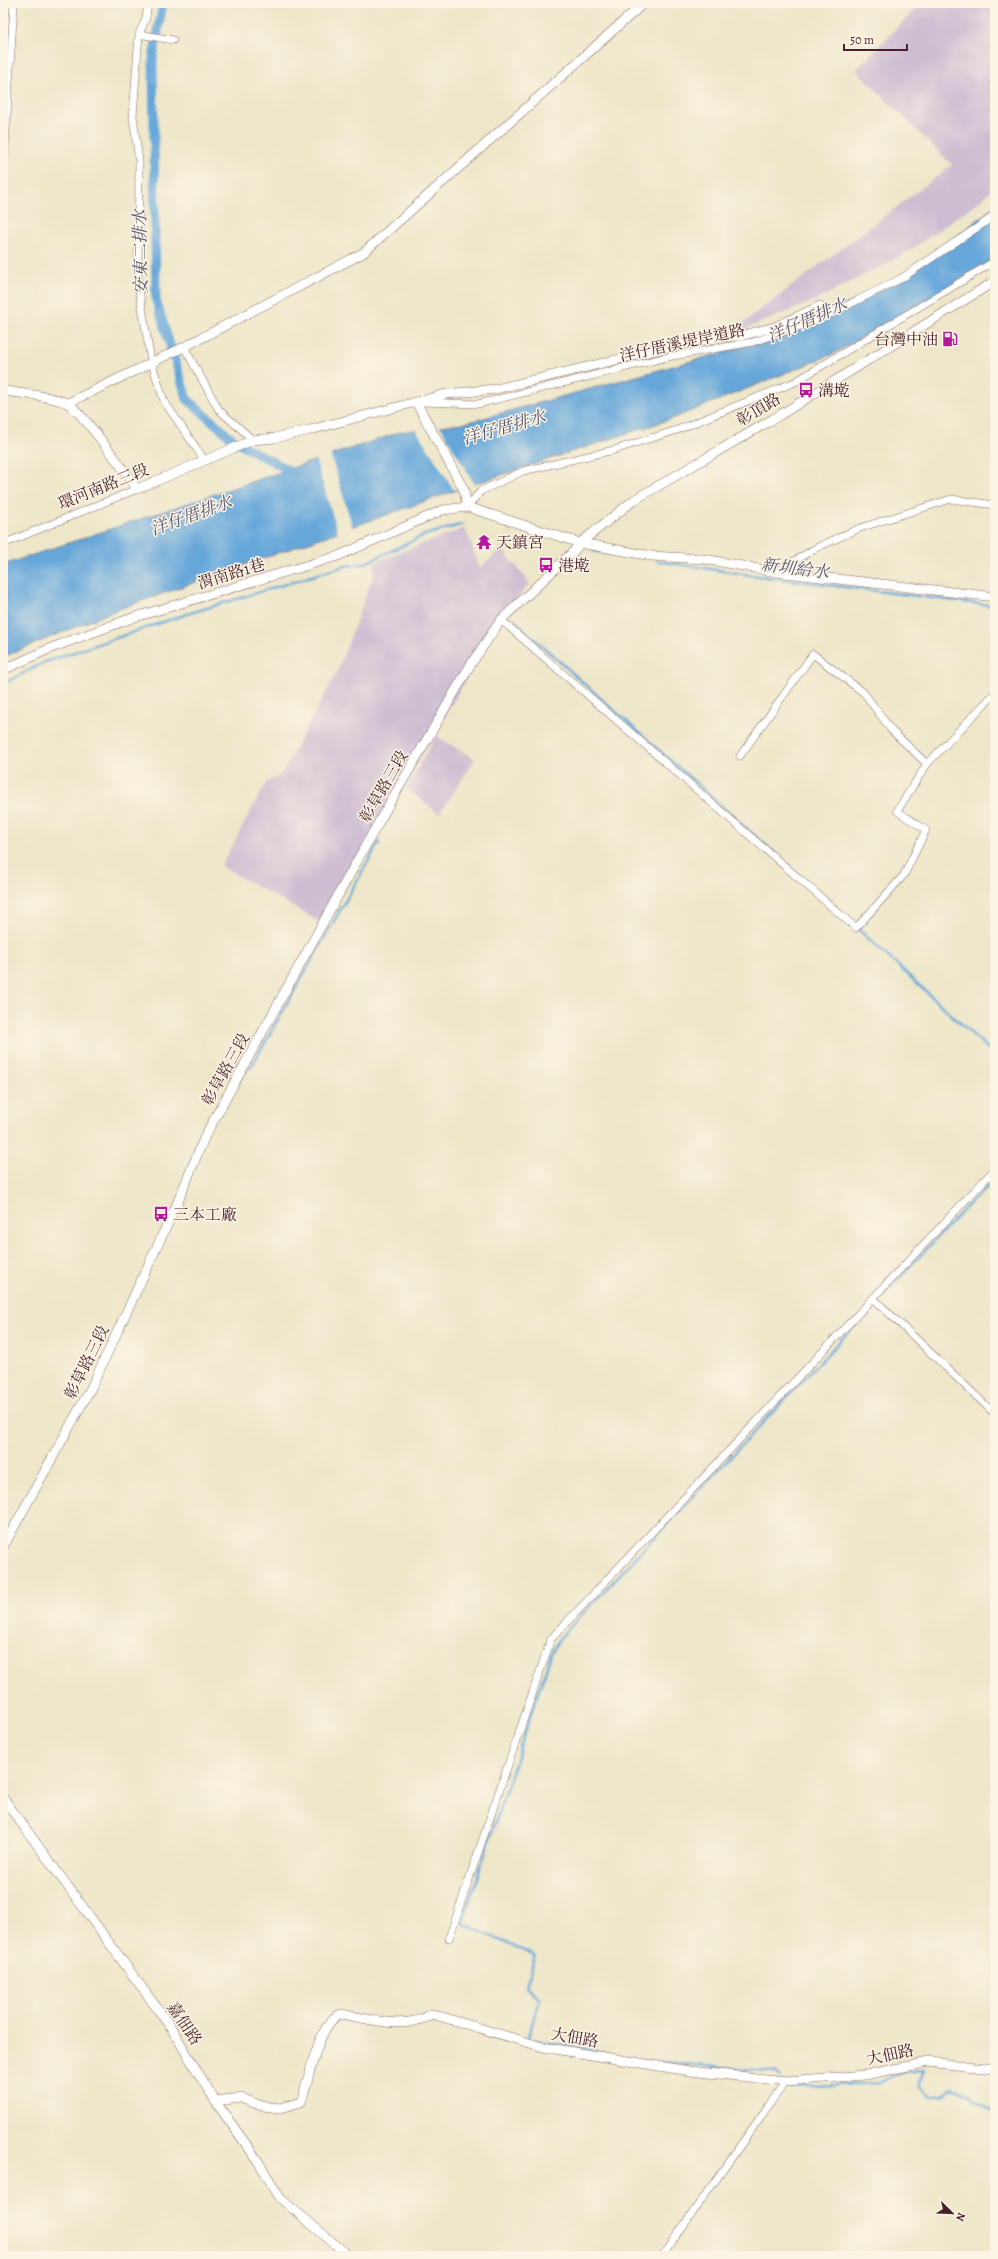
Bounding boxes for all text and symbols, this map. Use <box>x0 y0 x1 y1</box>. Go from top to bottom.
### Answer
scale bar <box>844 26 907 52</box>
text: 50 m <box>850 32 874 48</box>
water label: 安東二排水 <box>128 207 153 295</box>
water label: 洋仔厝排水 <box>764 292 853 348</box>
street label: 洋仔厝溪堤岸道路 <box>617 319 747 367</box>
place label: 台灣中油 <box>874 329 938 351</box>
fuel station icon: 台灣中油 <box>941 330 959 348</box>
place label: 溝墘 <box>818 380 850 402</box>
bus stop icon: 溝墘 <box>797 381 815 399</box>
street label: 彰頂路 <box>732 388 785 432</box>
water label: 洋仔厝排水 <box>460 404 550 450</box>
street label: 環河南路三段 <box>55 459 152 515</box>
water label: 洋仔厝排水 <box>147 489 237 541</box>
place label: 天鎮宮 <box>496 532 544 554</box>
temple icon: 天鎮宮 <box>475 533 493 551</box>
street label: 渭南路1巷 <box>195 553 268 595</box>
water label: 新圳給水 <box>760 553 832 584</box>
place label: 港墘 <box>558 555 590 577</box>
bus stop icon: 港墘 <box>537 556 555 574</box>
street label: 彰草路三段 <box>354 746 413 827</box>
street label: 彰草路三段 <box>197 1029 255 1110</box>
place label: 三本工廠 <box>173 1204 237 1226</box>
bus stop icon: 三本工廠 <box>152 1205 170 1223</box>
street label: 彰草路三段 <box>59 1322 114 1403</box>
street label: 嘉佃路 <box>162 1998 207 2050</box>
street label: 大佃路 <box>549 2023 600 2053</box>
street label: 大佃路 <box>864 2039 916 2071</box>
north arrow <box>932 2193 972 2233</box>
text: N <box>952 2210 969 2223</box>

